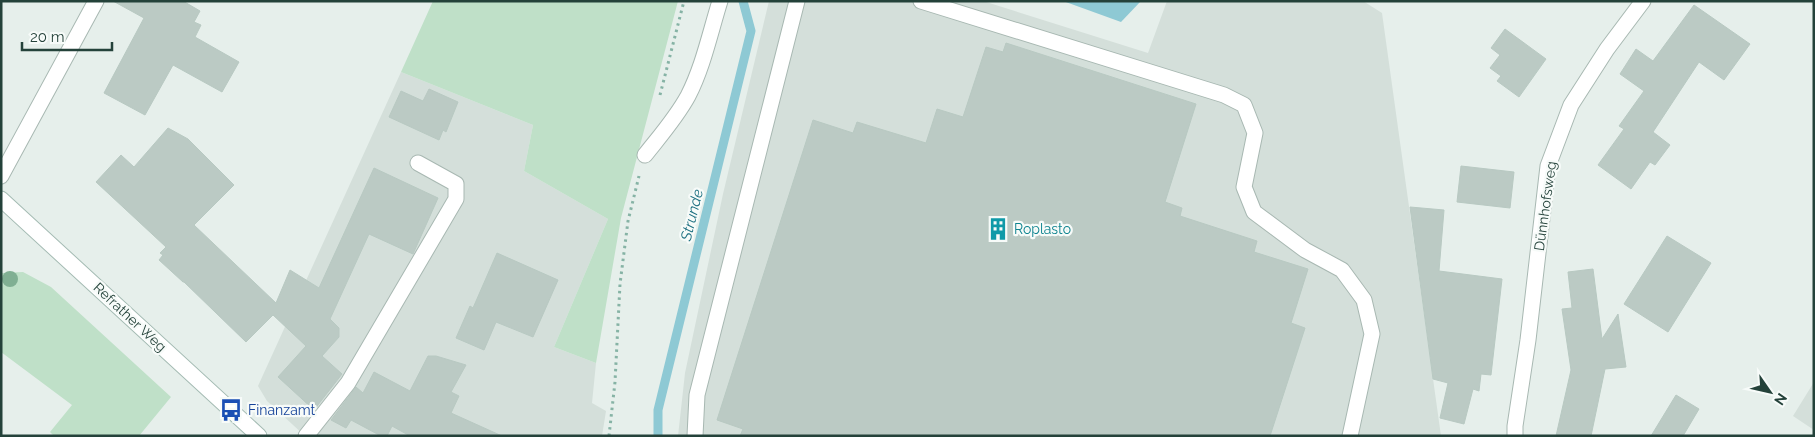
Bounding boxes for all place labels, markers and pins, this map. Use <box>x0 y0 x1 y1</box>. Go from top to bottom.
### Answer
building icon: Roplasto <box>985 216 1011 242</box>
place label: Roplasto <box>1014 221 1071 237</box>
bus stop icon: Finanzamt <box>218 397 244 423</box>
place label: Finanzamt <box>248 402 316 418</box>

